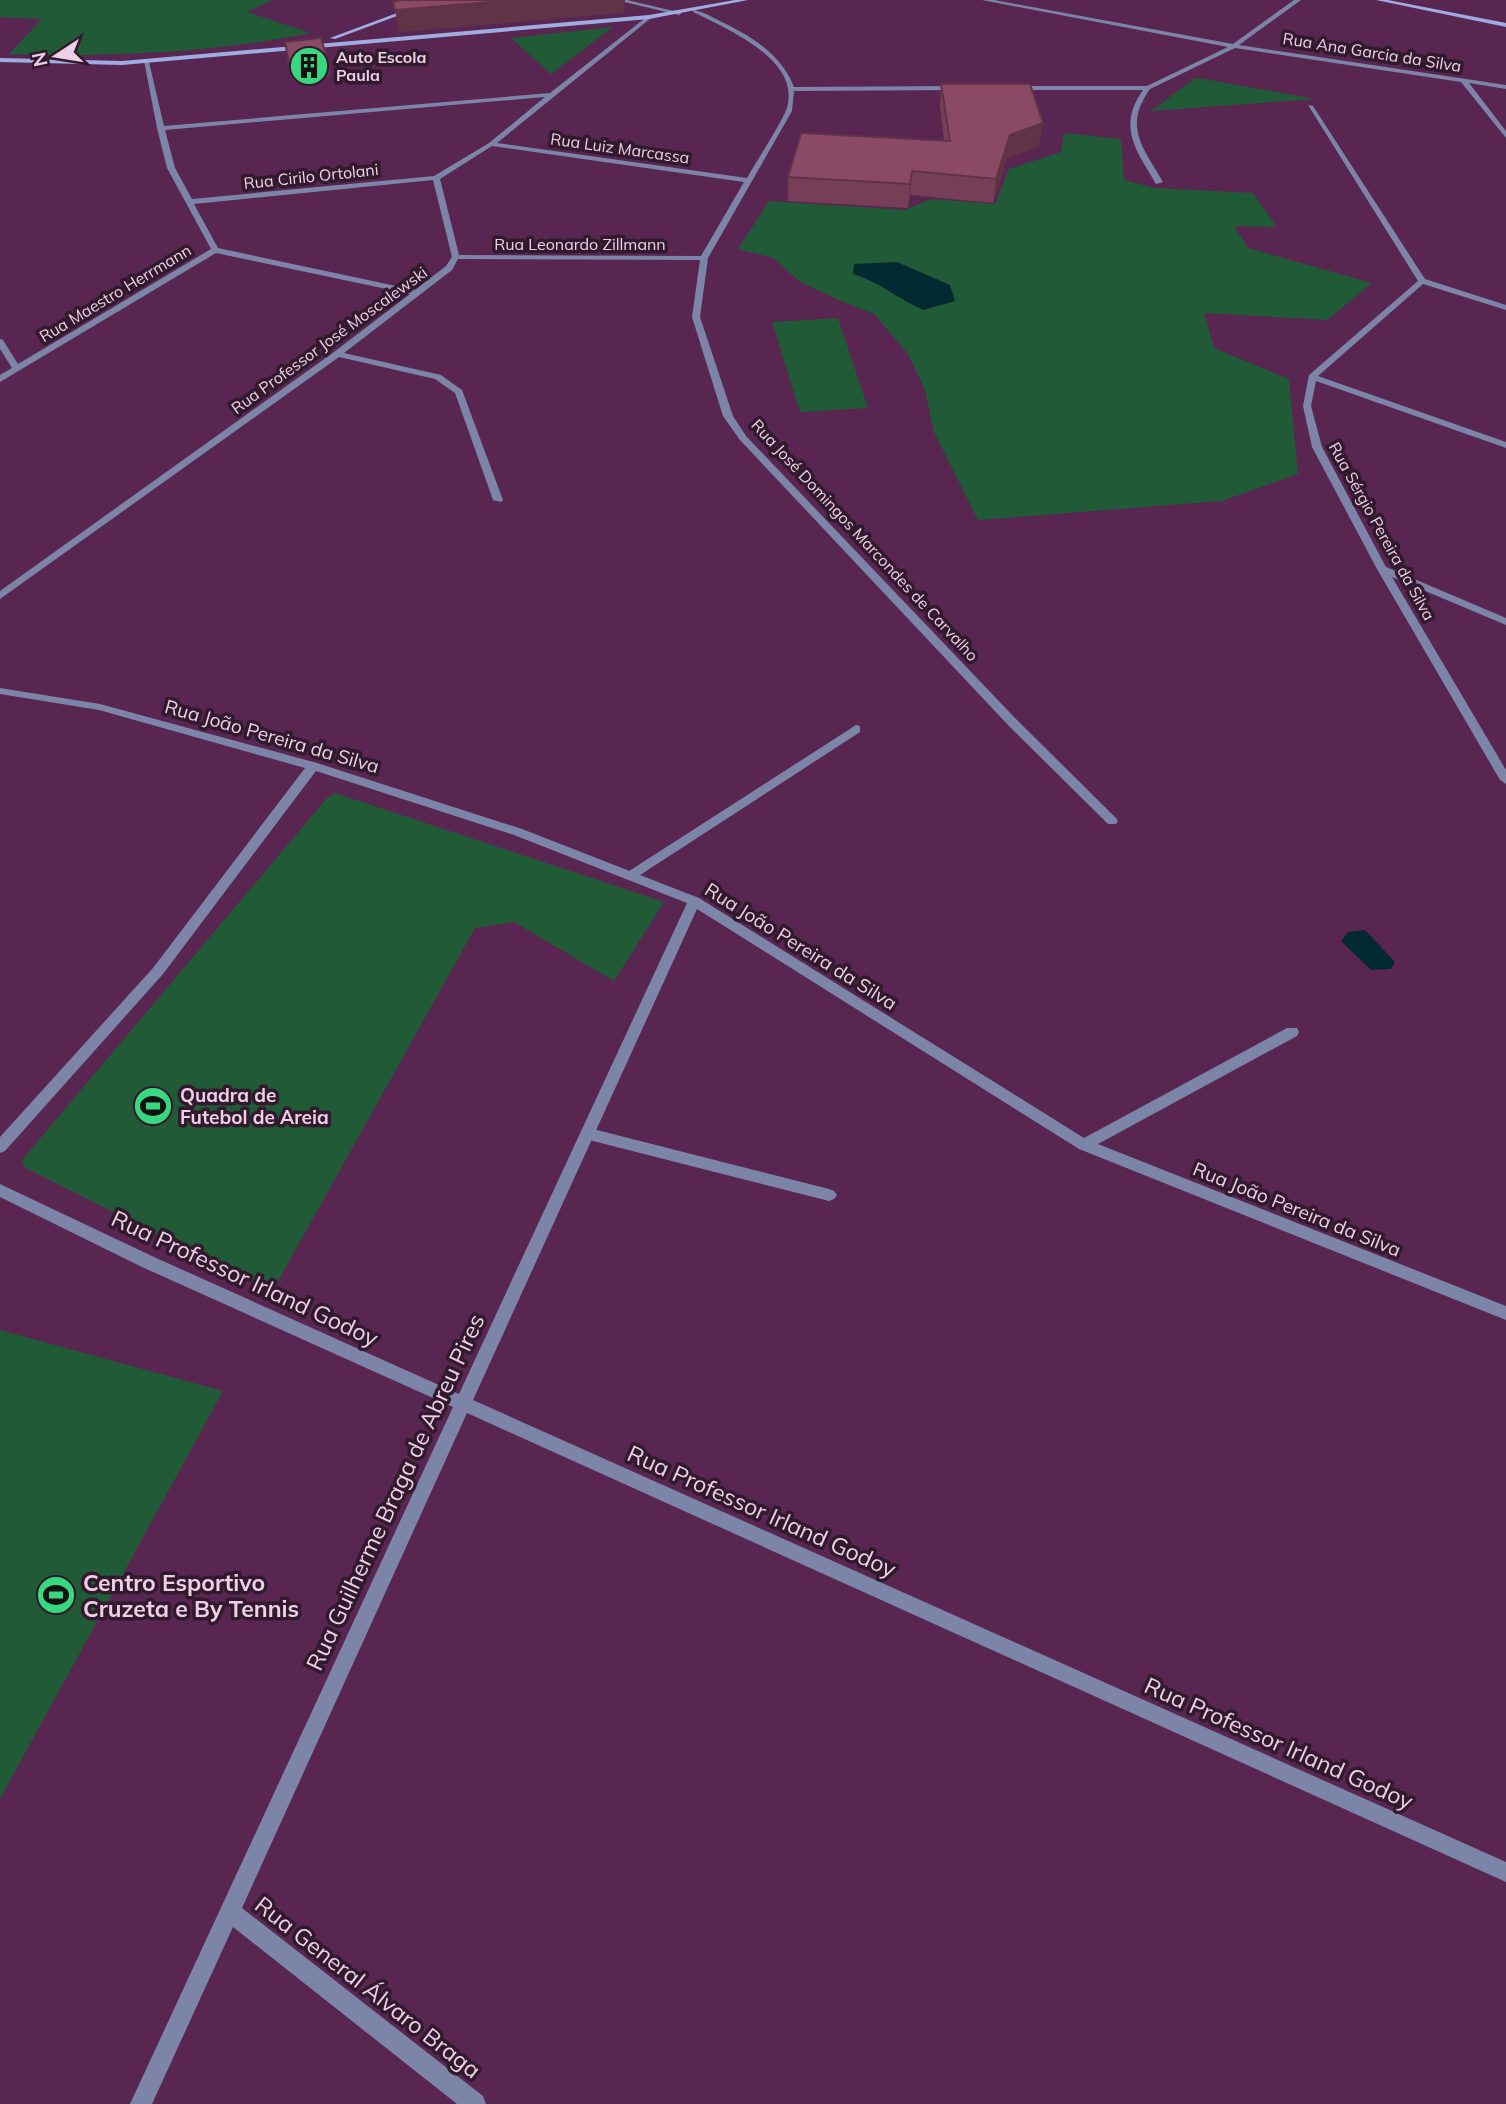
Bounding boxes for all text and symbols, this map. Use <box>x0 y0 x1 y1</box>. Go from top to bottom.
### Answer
north arrow <box>21 21 91 91</box>
street label: Rua Ana Garcia da Silva <box>1281 28 1463 76</box>
building icon: Auto Escola Paula <box>288 45 330 87</box>
place label: Auto Escola Paula <box>336 47 426 85</box>
text: N <box>26 50 53 69</box>
street label: Rua Luiz Marcassa <box>549 128 691 168</box>
street label: Rua Cirilo Ortolani <box>243 159 379 193</box>
street label: Rua Leonardo Zillmann <box>494 234 666 254</box>
street label: Rua Maestro Herrmann <box>35 240 195 346</box>
street label: Rua Professor José Moscalewski <box>227 262 431 418</box>
street label: Rua José Domingos Marcondes de Carvalho <box>747 415 983 665</box>
street label: Rua Sérgio Pereira da Silva <box>1325 438 1439 624</box>
street label: Rua João Pereira da Silva <box>162 694 382 778</box>
street label: Rua João Pereira da Silva <box>701 877 901 1015</box>
place label: Quadra de Futebol de Areia <box>180 1083 329 1129</box>
sports icon: Quadra de Futebol de Areia <box>132 1085 174 1127</box>
street label: Rua João Pereira da Silva <box>1190 1156 1404 1262</box>
street label: Rua Professor Irland Godoy <box>107 1203 383 1353</box>
street label: Rua Guilherme Braga de Abreu Pires <box>299 1309 491 1675</box>
street label: Rua Professor Irland Godoy <box>623 1439 901 1583</box>
place label: Centro Esportivo Cruzeta e By Tennis <box>83 1568 299 1623</box>
sports icon: Centro Esportivo Cruzeta e By Tennis <box>35 1574 77 1616</box>
street label: Rua Professor Irland Godoy <box>1140 1671 1418 1815</box>
street label: Rua General Álvaro Braga <box>249 1890 487 2084</box>

